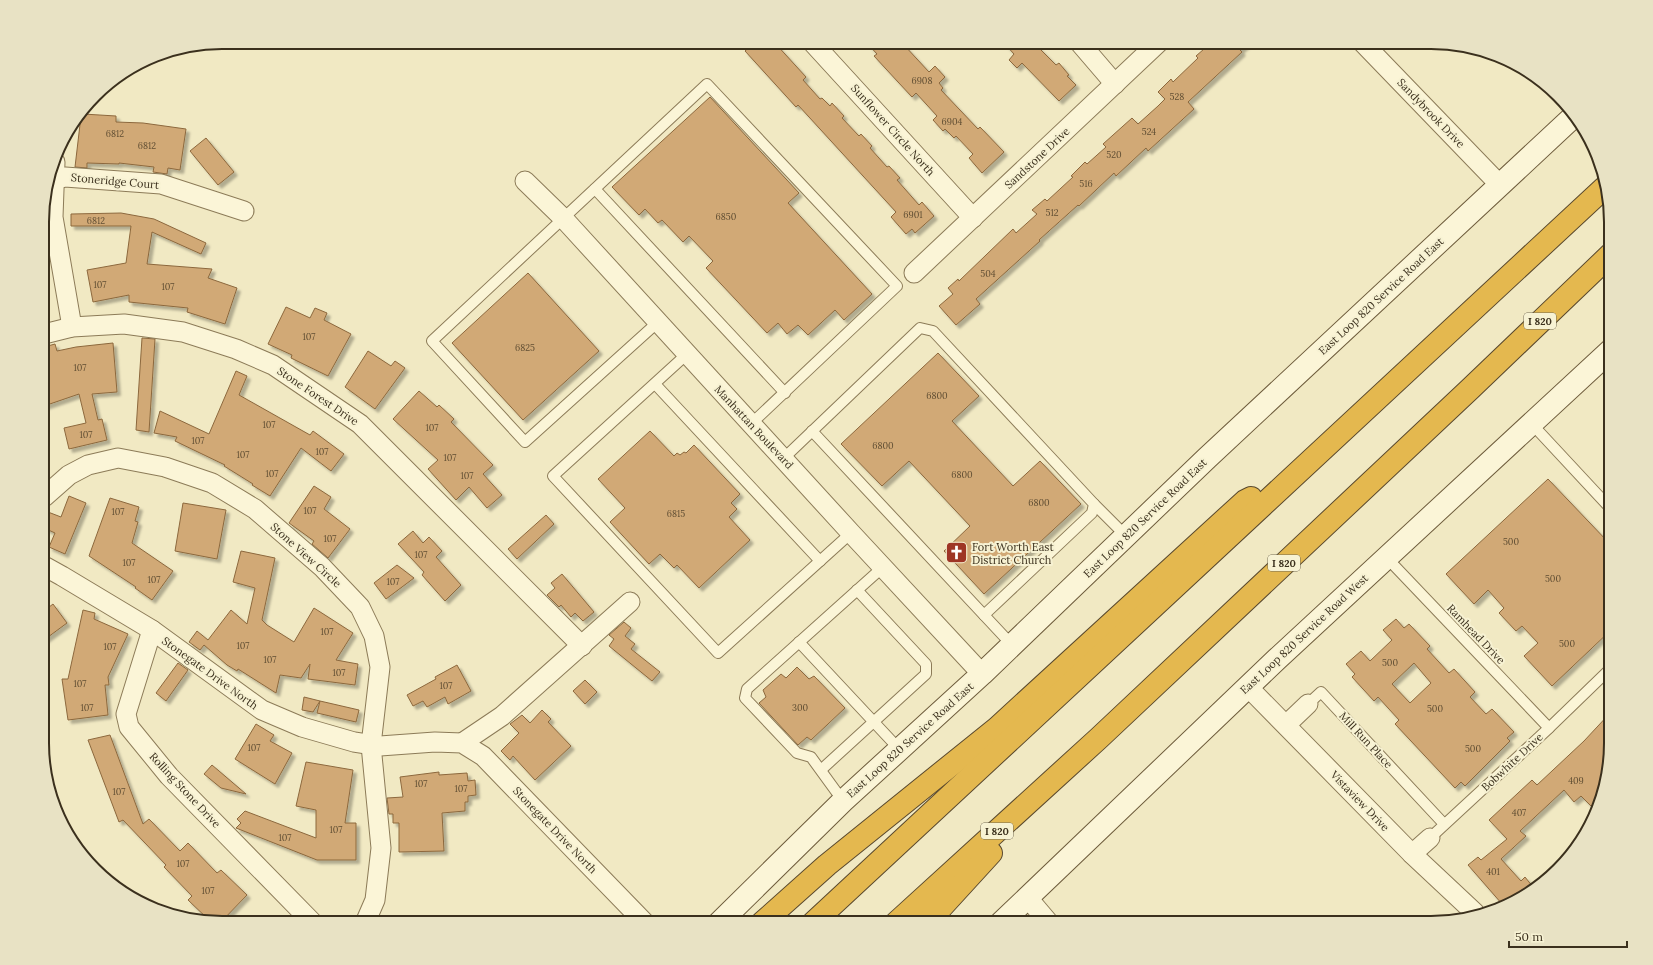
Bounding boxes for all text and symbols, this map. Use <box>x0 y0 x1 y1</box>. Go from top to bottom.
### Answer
house number: 6908 <box>911 75 933 86</box>
street label: Sandybrook Drive <box>1394 75 1468 151</box>
street label: Sunflower Circle North <box>848 81 938 179</box>
house number: 528 <box>1170 91 1184 102</box>
house number: 6904 <box>942 116 963 127</box>
street label: Sandstone Drive <box>1002 124 1073 192</box>
house number: 524 <box>1142 126 1156 137</box>
house number: 6812 <box>106 128 124 139</box>
house number: 6812 <box>138 140 156 151</box>
house number: 520 <box>1106 149 1122 160</box>
street label: Stoneridge Court <box>70 170 160 192</box>
house number: 516 <box>1079 178 1093 189</box>
house number: 512 <box>1045 207 1059 218</box>
house number: 6901 <box>903 209 923 220</box>
house number: 6850 <box>716 211 737 222</box>
house number: 6812 <box>87 215 105 226</box>
street label: East Loop 820 Service Road East <box>1316 234 1447 358</box>
house number: 504 <box>980 268 996 279</box>
house number: 107 <box>94 279 106 290</box>
house number: 107 <box>162 281 174 292</box>
road number: I 820 <box>1524 313 1556 329</box>
house number: 107 <box>303 331 315 342</box>
house number: 6825 <box>515 342 535 353</box>
house number: 107 <box>74 362 86 373</box>
street label: Stone Forest Drive <box>275 364 361 428</box>
street label: Manhattan Boulevard <box>711 382 797 472</box>
house number: 6800 <box>926 390 948 401</box>
house number: 107 <box>263 419 275 430</box>
house number: 107 <box>426 422 438 433</box>
house number: 107 <box>80 429 92 440</box>
house number: 107 <box>192 435 204 446</box>
house number: 6800 <box>872 440 894 451</box>
house number: 107 <box>316 446 328 457</box>
house number: 107 <box>237 449 249 460</box>
house number: 107 <box>444 452 456 463</box>
street label: East Loop 820 Service Road East <box>1080 455 1210 581</box>
house number: 107 <box>266 468 278 479</box>
house number: 6800 <box>951 469 973 480</box>
house number: 107 <box>461 470 473 481</box>
house number: 6800 <box>1028 497 1050 508</box>
house number: 107 <box>304 505 316 516</box>
house number: 107 <box>112 506 124 517</box>
house number: 6815 <box>667 508 685 519</box>
street label: Stone View Circle <box>268 520 344 590</box>
house number: 107 <box>324 533 336 544</box>
house number: 500 <box>1503 536 1519 547</box>
church icon: Fort Worth East District Church <box>943 540 969 566</box>
place label: Fort Worth East District Church <box>972 540 1054 567</box>
house number: 107 <box>415 549 427 560</box>
road number: I 820 <box>1268 555 1300 571</box>
house number: 107 <box>123 557 135 568</box>
street label: East Loop 820 Service Road West <box>1237 570 1371 697</box>
house number: 500 <box>1545 573 1561 584</box>
house number: 107 <box>148 574 160 585</box>
house number: 107 <box>387 576 399 587</box>
street label: Ramhead Drive <box>1444 601 1508 667</box>
house number: 107 <box>321 626 333 637</box>
street label: Stonegate Drive North <box>159 634 261 713</box>
house number: 500 <box>1559 638 1575 649</box>
house number: 107 <box>237 640 249 651</box>
house number: 107 <box>104 641 116 652</box>
house number: 107 <box>264 654 276 665</box>
house number: 500 <box>1382 657 1398 668</box>
house number: 107 <box>333 667 345 678</box>
house number: 107 <box>74 678 86 689</box>
street label: East Loop 820 Service Road East <box>844 679 977 801</box>
house number: 107 <box>440 680 452 691</box>
house number: 107 <box>81 702 93 713</box>
house number: 300 <box>792 702 809 713</box>
house number: 500 <box>1427 703 1443 714</box>
street label: Mill Run Place <box>1336 709 1396 771</box>
street label: Bobwhite Drive <box>1478 730 1546 794</box>
house number: 107 <box>248 742 260 753</box>
house number: 500 <box>1465 743 1481 754</box>
street label: Rolling Stone Drive <box>146 749 224 831</box>
street label: Vistaview Drive <box>1327 767 1392 834</box>
house number: 409 <box>1568 775 1584 786</box>
house number: 107 <box>415 778 427 789</box>
house number: 107 <box>455 783 467 794</box>
street label: Stonegate Drive North <box>510 784 600 877</box>
house number: 107 <box>113 786 125 797</box>
house number: 407 <box>1512 807 1526 818</box>
road number: I 820 <box>981 823 1013 839</box>
house number: 107 <box>330 824 342 835</box>
house number: 107 <box>279 832 291 843</box>
house number: 107 <box>177 858 189 869</box>
house number: 401 <box>1486 866 1500 877</box>
house number: 107 <box>202 885 214 896</box>
scale bar <box>1509 923 1627 949</box>
text: 50 m <box>1515 929 1543 944</box>

